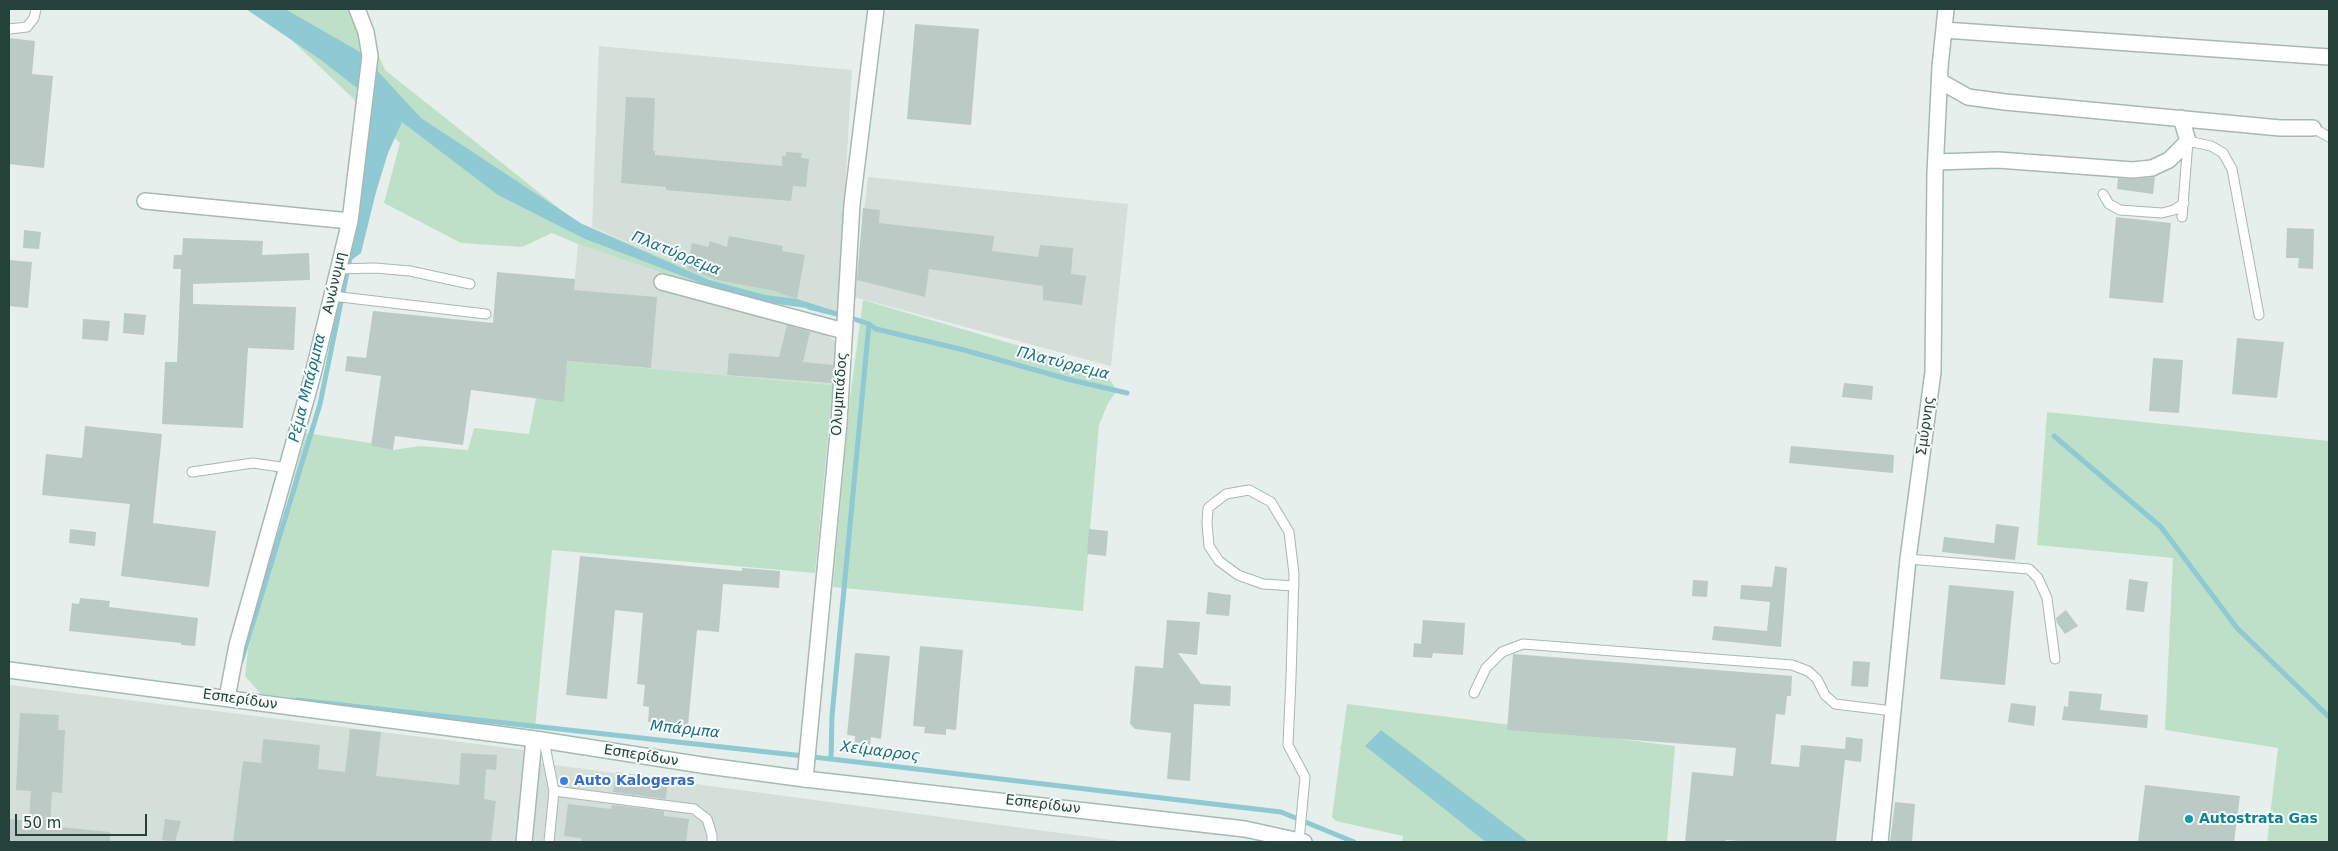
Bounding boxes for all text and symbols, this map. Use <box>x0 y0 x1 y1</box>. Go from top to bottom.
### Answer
water label: Πλατύρρεμα <box>629 228 723 280</box>
street label: Ανώνυμη <box>320 251 350 315</box>
water label: Ρέμα Μπάρμπα <box>286 332 330 444</box>
water label: Πλατύρρεμα <box>1015 344 1111 384</box>
street label: Ολυμπιάδος <box>829 351 851 437</box>
street label: Σμύρνης <box>1914 395 1938 457</box>
street label: Εσπερίδων <box>201 686 279 714</box>
water label: Μπάρμπα <box>649 717 721 743</box>
water label: Χείμαρρος <box>839 738 921 766</box>
street label: Εσπερίδων <box>602 742 680 770</box>
place label: Auto Kalogeras <box>574 773 695 789</box>
marker: Auto Kalogeras <box>558 775 570 787</box>
street label: Εσπερίδων <box>1005 792 1081 818</box>
scale bar <box>18 804 150 836</box>
place label: Autostrata Gas <box>2199 811 2318 827</box>
marker: Autostrata Gas <box>2183 813 2195 825</box>
text: 50 m <box>23 814 61 832</box>

